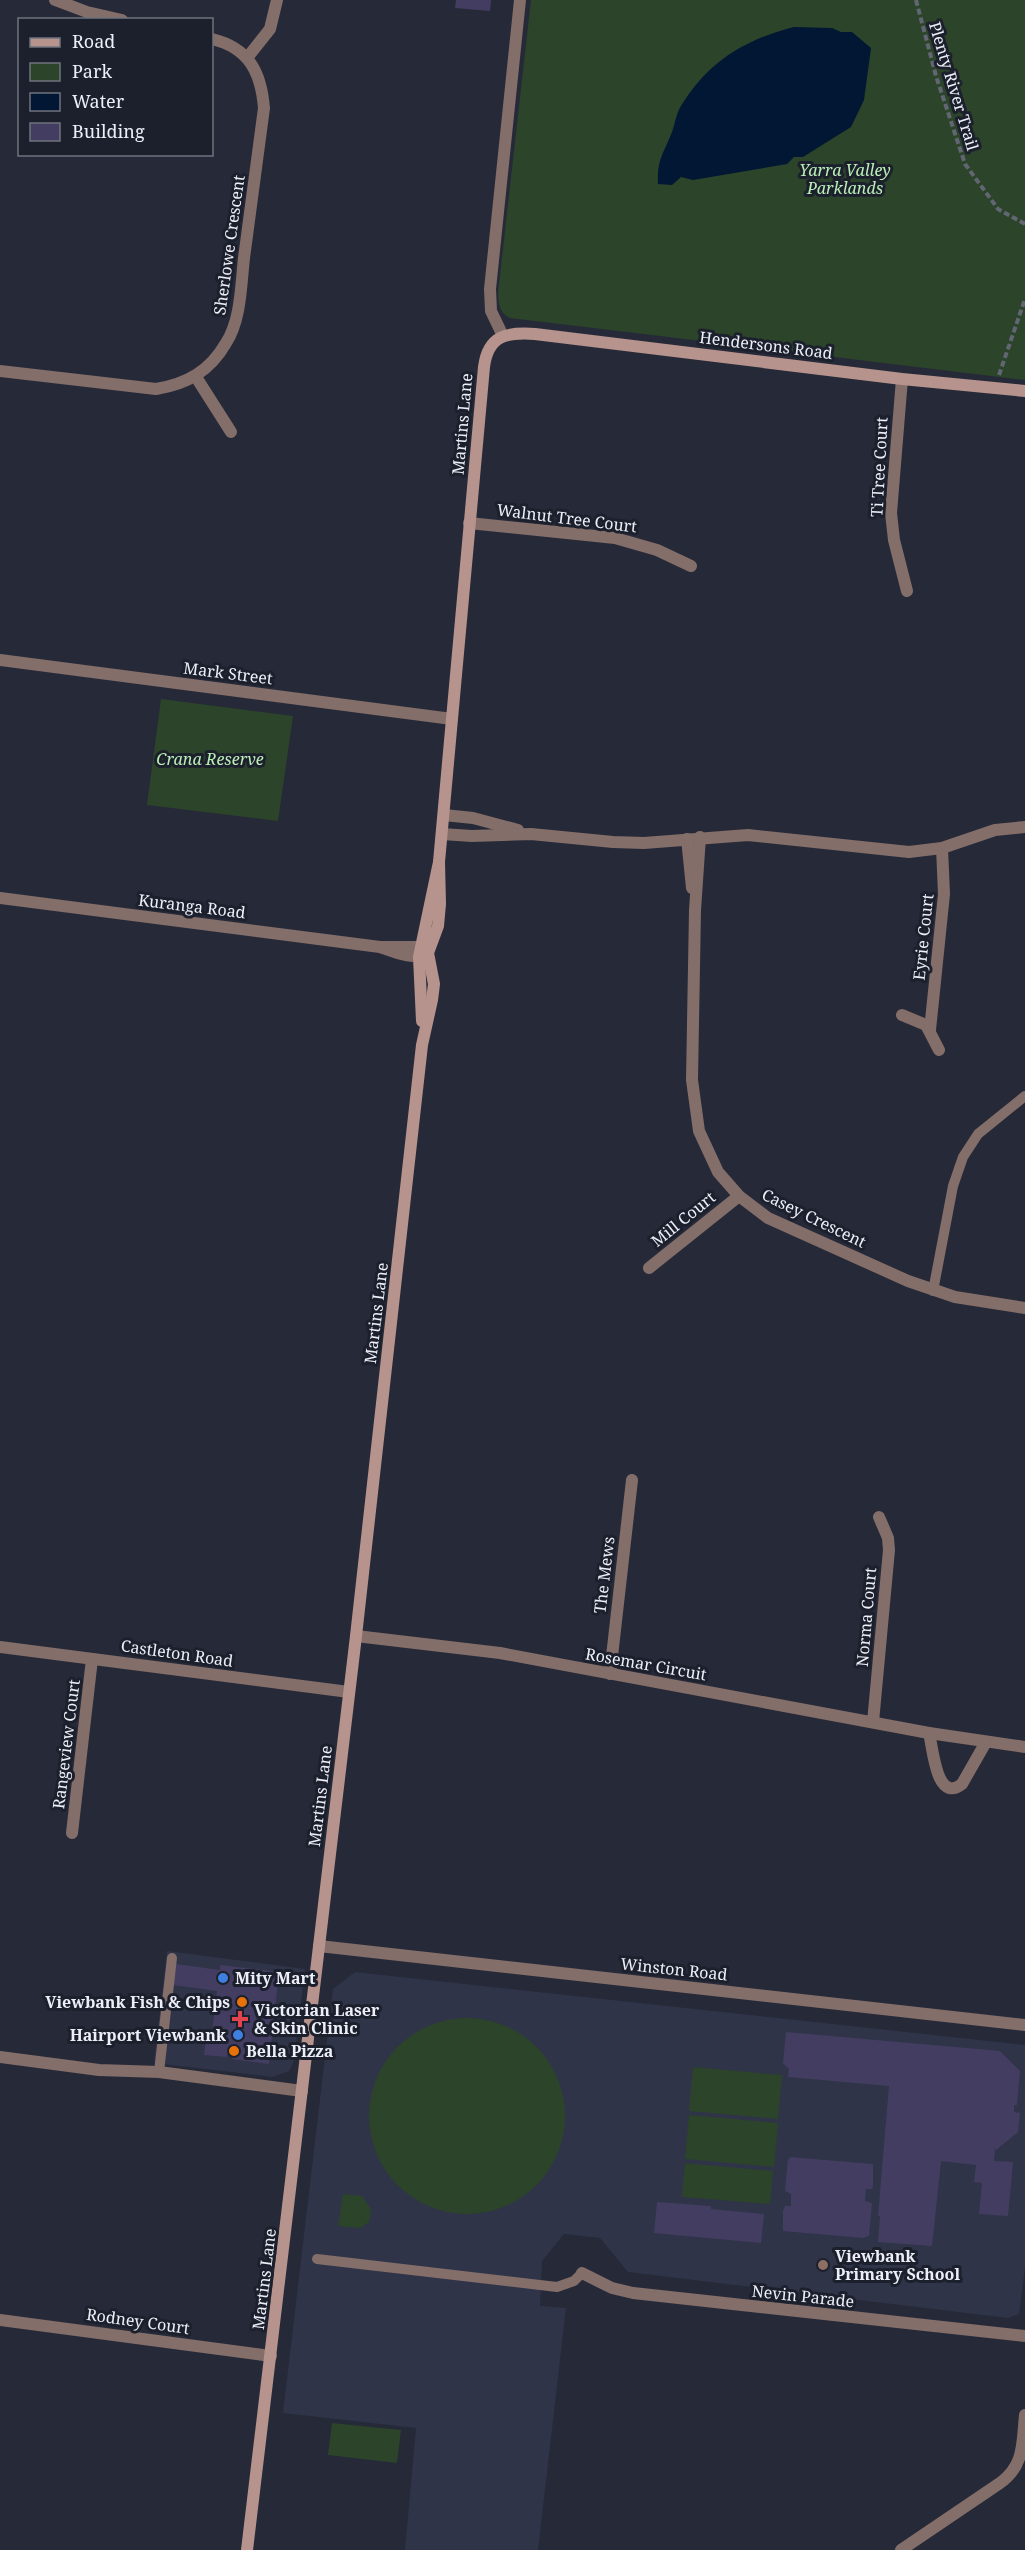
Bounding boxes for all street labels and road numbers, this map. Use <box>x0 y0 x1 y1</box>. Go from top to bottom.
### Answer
street label: Plenty River Trail <box>924 19 984 153</box>
street label: Sherlowe Crescent <box>208 173 250 316</box>
street label: Hendersons Road <box>698 326 834 364</box>
street label: Martins Lane <box>447 372 477 476</box>
street label: Ti Tree Court <box>865 416 893 518</box>
street label: Walnut Tree Court <box>496 498 639 538</box>
street label: Mark Street <box>182 657 274 689</box>
street label: Kuranga Road <box>137 889 247 924</box>
street label: Eyrie Court <box>908 892 939 981</box>
street label: Casey Crescent <box>758 1183 870 1253</box>
street label: Mill Court <box>646 1186 720 1252</box>
street label: Martins Lane <box>359 1261 393 1365</box>
street label: The Mews <box>588 1535 620 1615</box>
street label: Norma Court <box>851 1566 881 1668</box>
street label: Castleton Road <box>119 1634 235 1672</box>
street label: Rosemar Circuit <box>584 1643 709 1686</box>
street label: Rangeview Court <box>47 1678 85 1810</box>
street label: Martins Lane <box>303 1744 337 1848</box>
street label: Winston Road <box>619 1952 729 1986</box>
street label: Martins Lane <box>247 2227 281 2331</box>
street label: Nevin Parade <box>751 2280 855 2312</box>
street label: Rodney Court <box>85 2303 191 2339</box>

